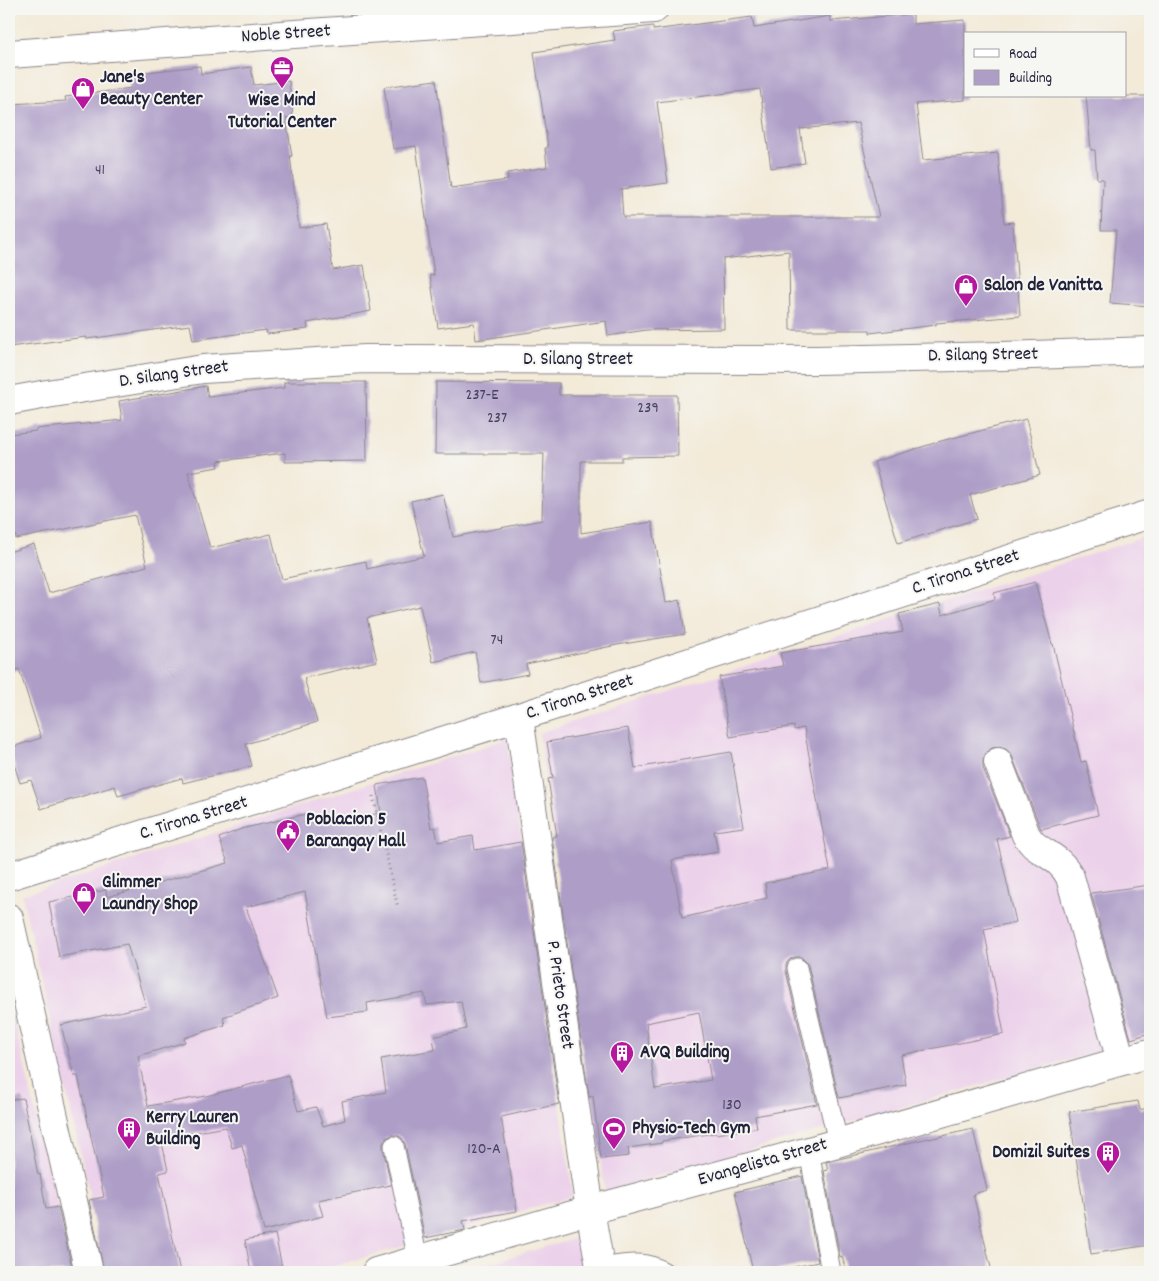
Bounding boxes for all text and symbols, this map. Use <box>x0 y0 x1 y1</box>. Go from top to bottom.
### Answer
street label: Noble Street <box>240 18 332 52</box>
legend <box>964 32 1126 98</box>
text: Road <box>1009 44 1037 66</box>
office icon: Wise Mind Tutorial Center <box>269 55 295 89</box>
place label: Jane's Beauty Center <box>100 65 203 114</box>
text: Building <box>1009 68 1052 90</box>
shop icon: Jane's Beauty Center <box>70 76 96 110</box>
place label: Wise Mind Tutorial Center <box>228 88 337 137</box>
house number: 41 <box>95 159 105 182</box>
shop icon: Salon de Vanitta <box>953 273 979 307</box>
place label: Salon de Vanitta <box>984 273 1103 300</box>
street label: D. Silang Street <box>928 342 1038 370</box>
street label: D. Silang Street <box>523 347 633 374</box>
street label: D. Silang Street <box>118 354 230 396</box>
house number: 237-E <box>466 384 499 407</box>
house number: 239 <box>637 397 659 420</box>
house number: 237 <box>487 407 507 430</box>
street label: C. Tirona Street <box>909 543 1023 603</box>
house number: 74 <box>491 629 503 652</box>
street label: C. Tirona Street <box>523 668 637 728</box>
street label: C. Tirona Street <box>137 790 251 848</box>
place label: Poblacion 5 Barangay Hall <box>306 807 406 856</box>
public building icon: Poblacion 5 Barangay Hall <box>275 818 301 852</box>
place label: Glimmer Laundry Shop <box>102 870 198 919</box>
shop icon: Glimmer Laundry Shop <box>71 881 97 915</box>
street label: P. Prieto Street <box>538 939 580 1051</box>
building icon: AVQ Building <box>609 1040 635 1074</box>
place label: AVQ Building <box>640 1040 730 1067</box>
house number: 130 <box>722 1094 742 1117</box>
place label: Kerry Lauren Building <box>146 1105 239 1154</box>
building icon: Kerry Lauren Building <box>116 1116 142 1150</box>
sports icon: Physio-Tech Gym <box>601 1116 627 1150</box>
place label: Physio-Tech Gym <box>632 1116 750 1143</box>
street label: Evangelista Street <box>695 1132 831 1194</box>
house number: 120-A <box>467 1138 501 1161</box>
place label: Domizil Suites <box>992 1140 1090 1167</box>
building icon: Domizil Suites <box>1095 1140 1121 1174</box>

